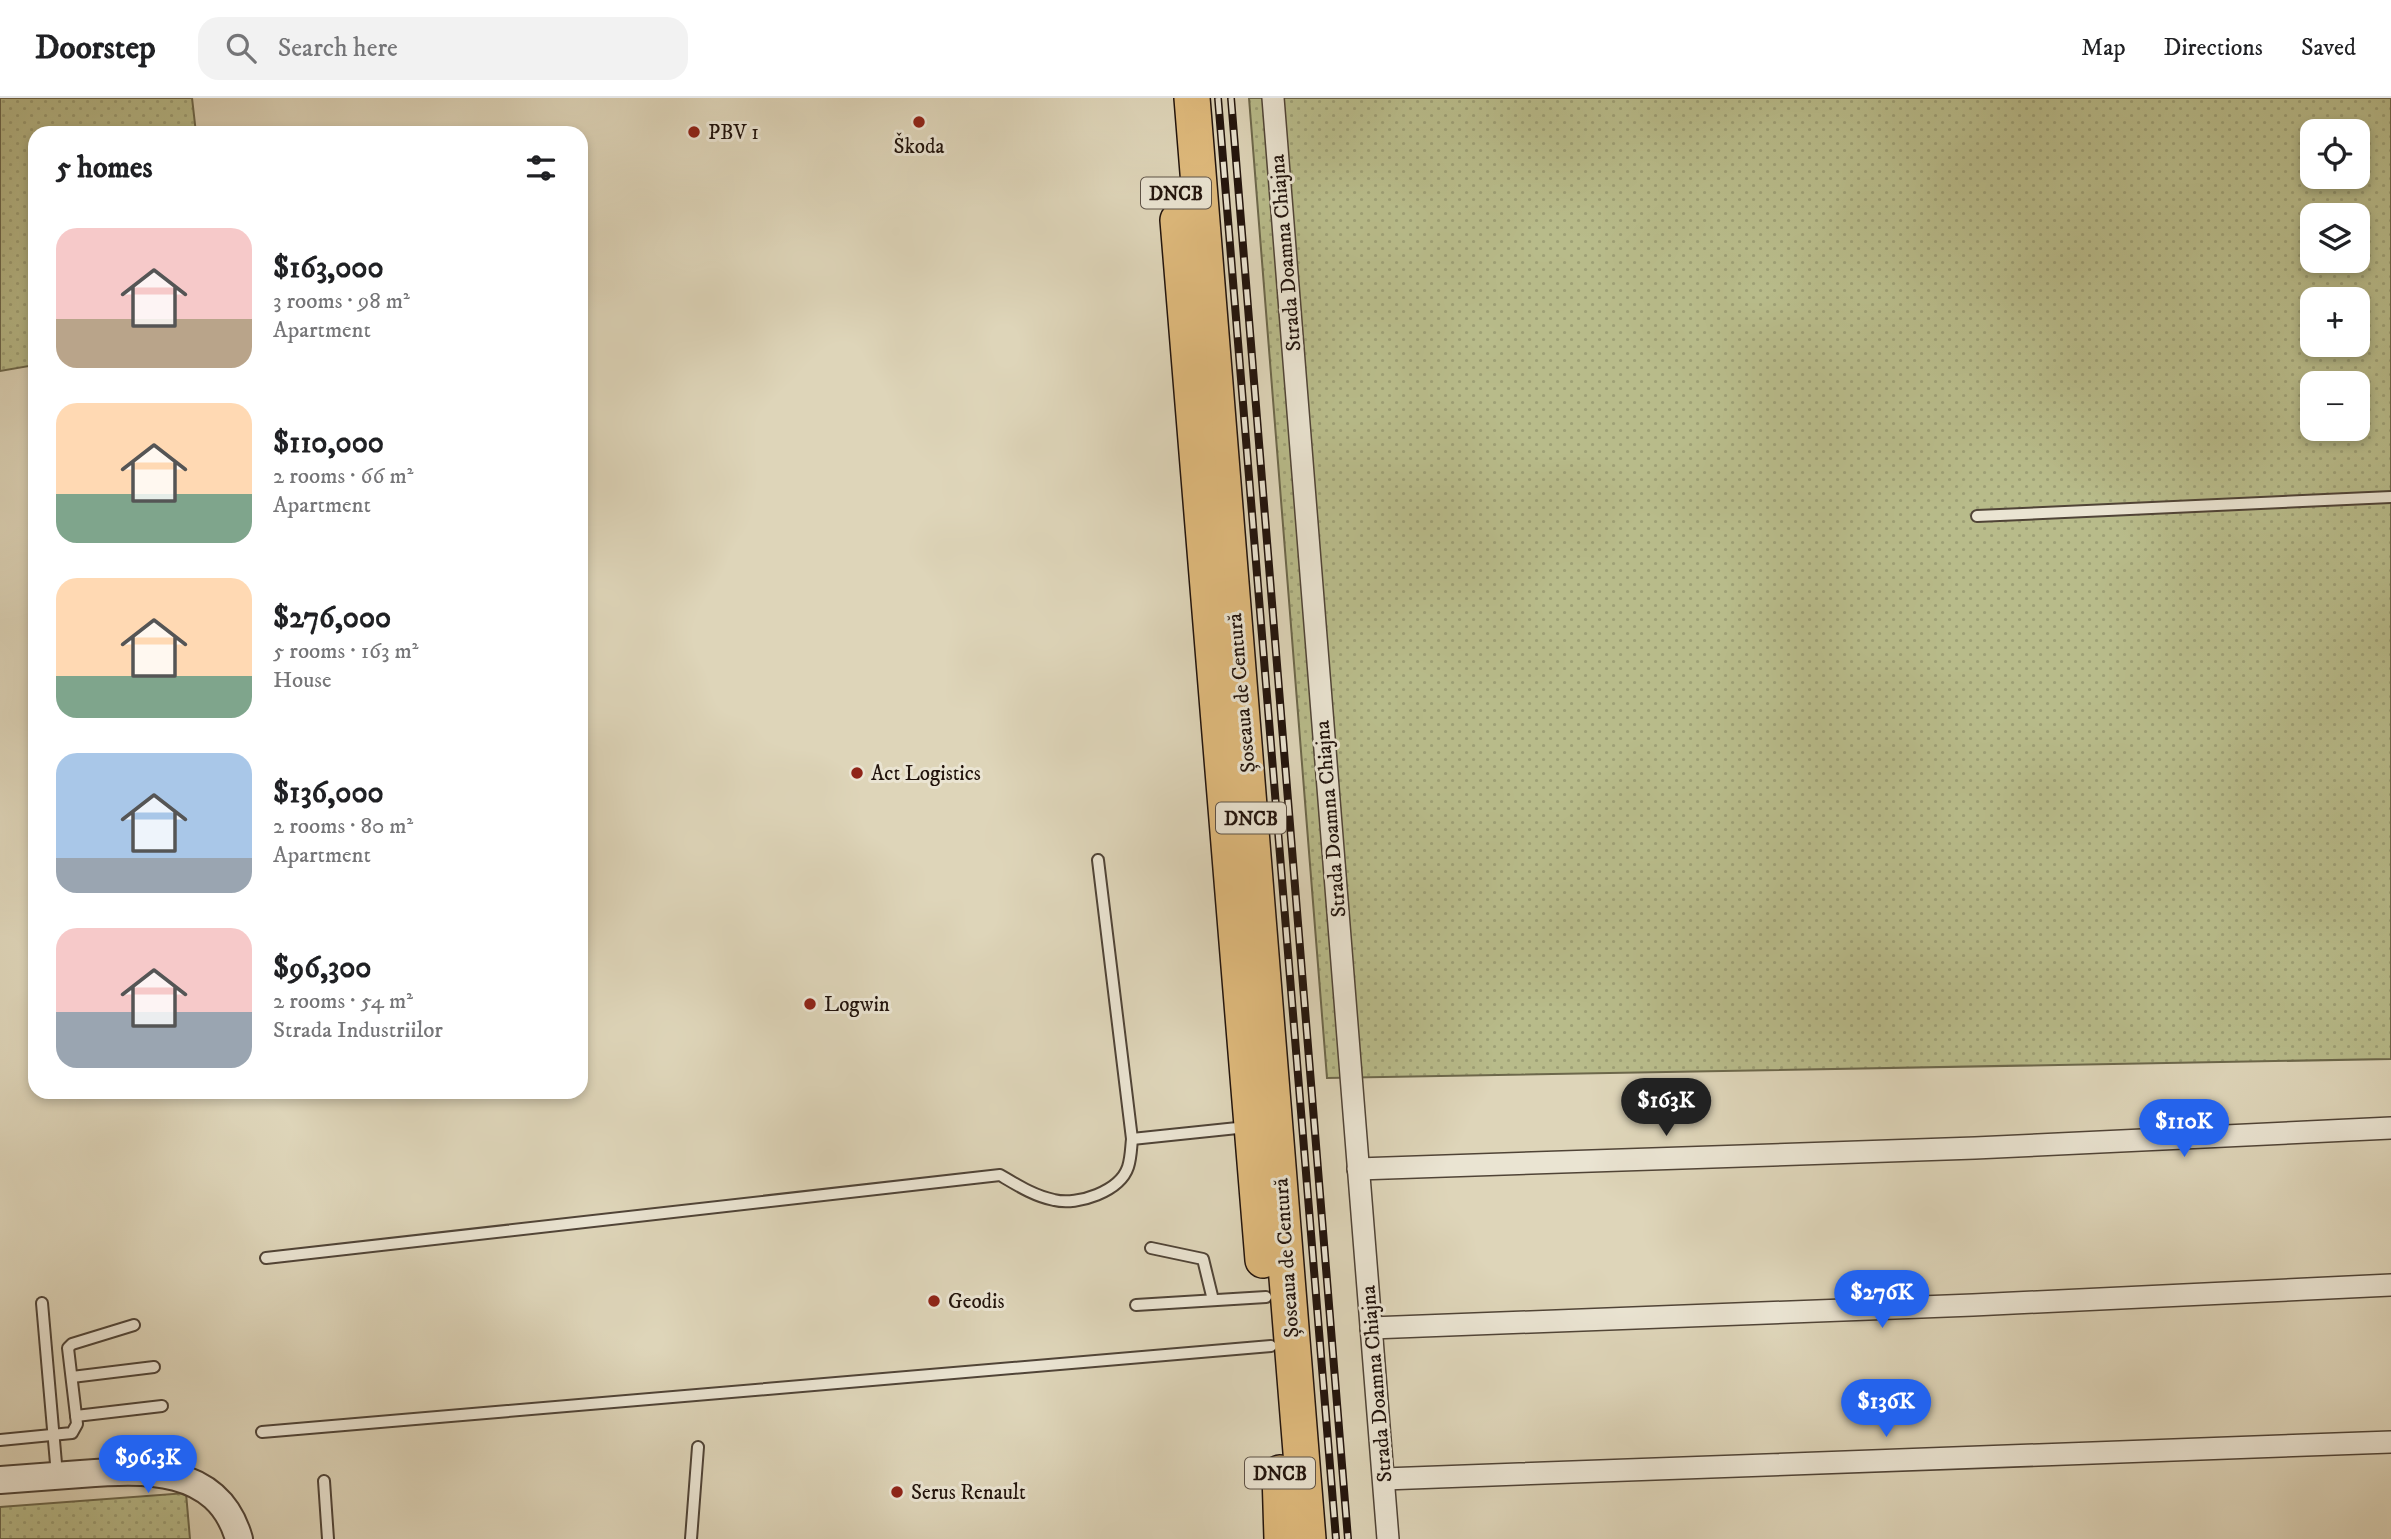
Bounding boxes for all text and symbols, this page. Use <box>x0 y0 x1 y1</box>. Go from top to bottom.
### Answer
search box <box>198 17 688 80</box>
text: Doorstep <box>35 28 156 69</box>
icon: search <box>222 29 260 67</box>
text: Search here <box>278 32 398 65</box>
text: Map <box>2081 33 2126 63</box>
text: Directions <box>2164 33 2263 63</box>
text: Saved <box>2301 33 2356 63</box>
marker: Škoda <box>911 114 927 130</box>
map controls <box>2300 119 2370 441</box>
button: locate <box>2300 119 2370 189</box>
place label: PBV 1 <box>708 120 759 146</box>
marker: PBV 1 <box>686 124 702 140</box>
place label: Škoda <box>894 132 944 160</box>
icon: filters <box>522 149 560 187</box>
text: 5 homes <box>56 150 152 187</box>
street label: Strada Doamna Chiajna <box>1264 153 1308 352</box>
road number: DNCB <box>1141 178 1211 208</box>
button: layers <box>2300 203 2370 273</box>
text: $163,000 <box>273 250 384 287</box>
icon: home <box>112 256 196 340</box>
text: 3 rooms · 98 m² <box>273 287 410 316</box>
button: + <box>2300 287 2370 357</box>
text: Apartment <box>273 316 371 345</box>
button: − <box>2300 371 2370 441</box>
text: $110,000 <box>273 425 384 462</box>
icon: home <box>112 431 196 515</box>
text: 2 rooms · 66 m² <box>273 462 413 491</box>
text: Apartment <box>273 491 371 520</box>
text: $276,000 <box>273 600 391 637</box>
icon: home <box>112 606 196 690</box>
street label: Șoseaua de Centură <box>1222 612 1262 774</box>
text: 5 rooms · 163 m² <box>273 637 419 666</box>
text: House <box>273 666 331 695</box>
street label: Strada Doamna Chiajna <box>1309 719 1353 918</box>
place label: Act Logistics <box>871 761 981 787</box>
marker: Act Logistics <box>849 765 865 781</box>
text: $136,000 <box>273 775 384 812</box>
icon: home <box>112 781 196 865</box>
road number: DNCB <box>1216 803 1286 834</box>
text: 2 rooms · 80 m² <box>273 812 413 841</box>
text: Apartment <box>273 841 371 870</box>
text: $96,300 <box>273 950 372 987</box>
icon: home <box>112 956 196 1040</box>
text: 2 rooms · 54 m² <box>273 987 413 1016</box>
place label: Logwin <box>824 992 890 1018</box>
marker: Logwin <box>802 996 818 1012</box>
text: Strada Industriilor <box>273 1016 443 1045</box>
pin: $163K <box>1617 1079 1715 1138</box>
text: $163K <box>1637 1086 1695 1115</box>
pin: $110K <box>2135 1100 2233 1159</box>
text: $110K <box>2155 1107 2213 1136</box>
street label: Șoseaua de Centură <box>1268 1177 1306 1339</box>
pin: $276K <box>1833 1270 1931 1330</box>
text: $276K <box>1850 1278 1914 1307</box>
street label: Strada Doamna Chiajna <box>1355 1284 1399 1483</box>
place label: Geodis <box>948 1289 1005 1315</box>
marker: Geodis <box>926 1293 942 1309</box>
pin: $136K <box>1837 1380 1935 1439</box>
text: $136K <box>1857 1387 1915 1416</box>
pin: $96.3K <box>91 1436 205 1495</box>
text: $96.3K <box>115 1443 181 1472</box>
road number: DNCB <box>1245 1457 1315 1488</box>
place label: Serus Renault <box>911 1480 1026 1506</box>
marker: Serus Renault <box>889 1484 905 1500</box>

